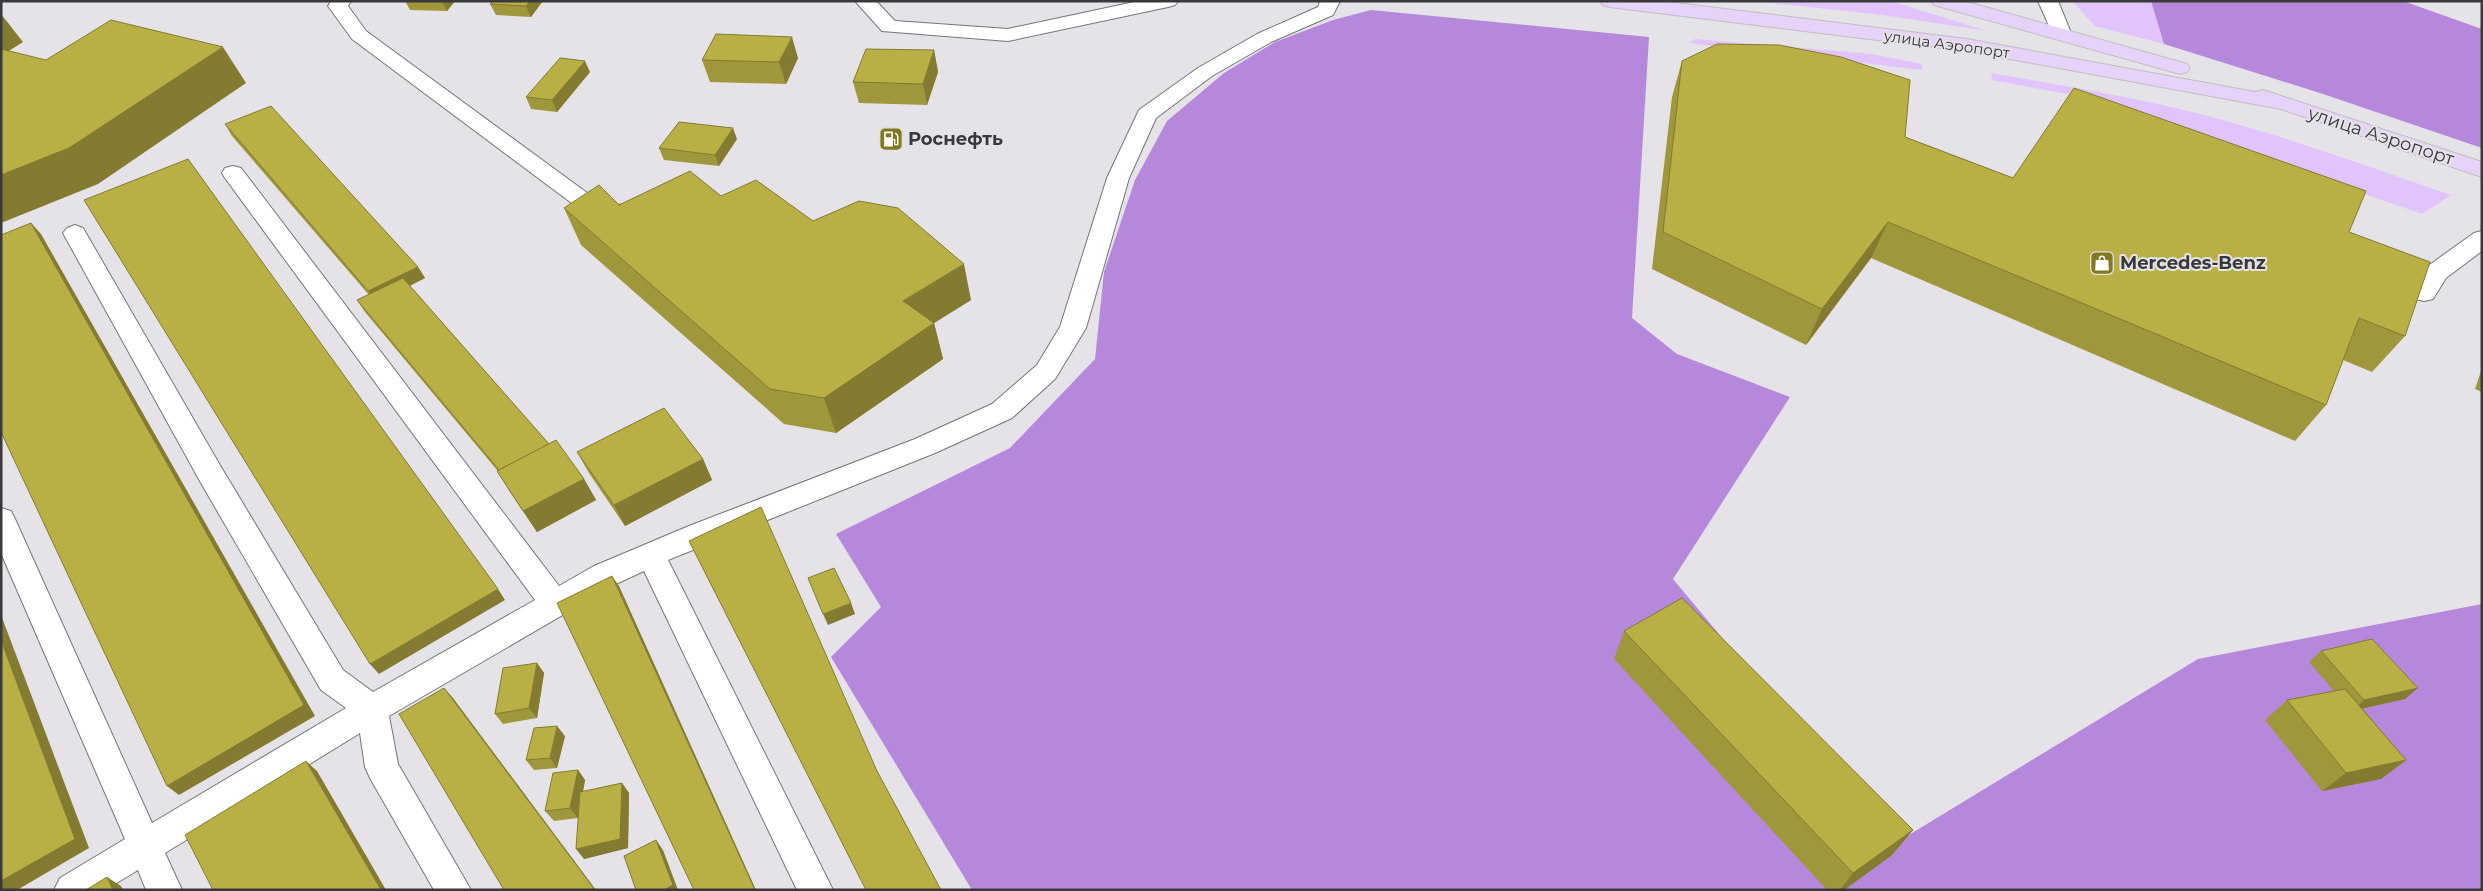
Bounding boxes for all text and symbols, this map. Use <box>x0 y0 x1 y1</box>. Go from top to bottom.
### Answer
street label: улица Аэропорт <box>1882 26 2012 62</box>
street label: улица Аэропорт <box>2304 102 2457 170</box>
fuel station icon: Роснефть <box>878 126 904 152</box>
place label: Роснефть <box>908 128 1003 150</box>
shop icon: Mercedes-Benz <box>2089 250 2115 276</box>
place label: Mercedes-Benz <box>2120 252 2266 274</box>

